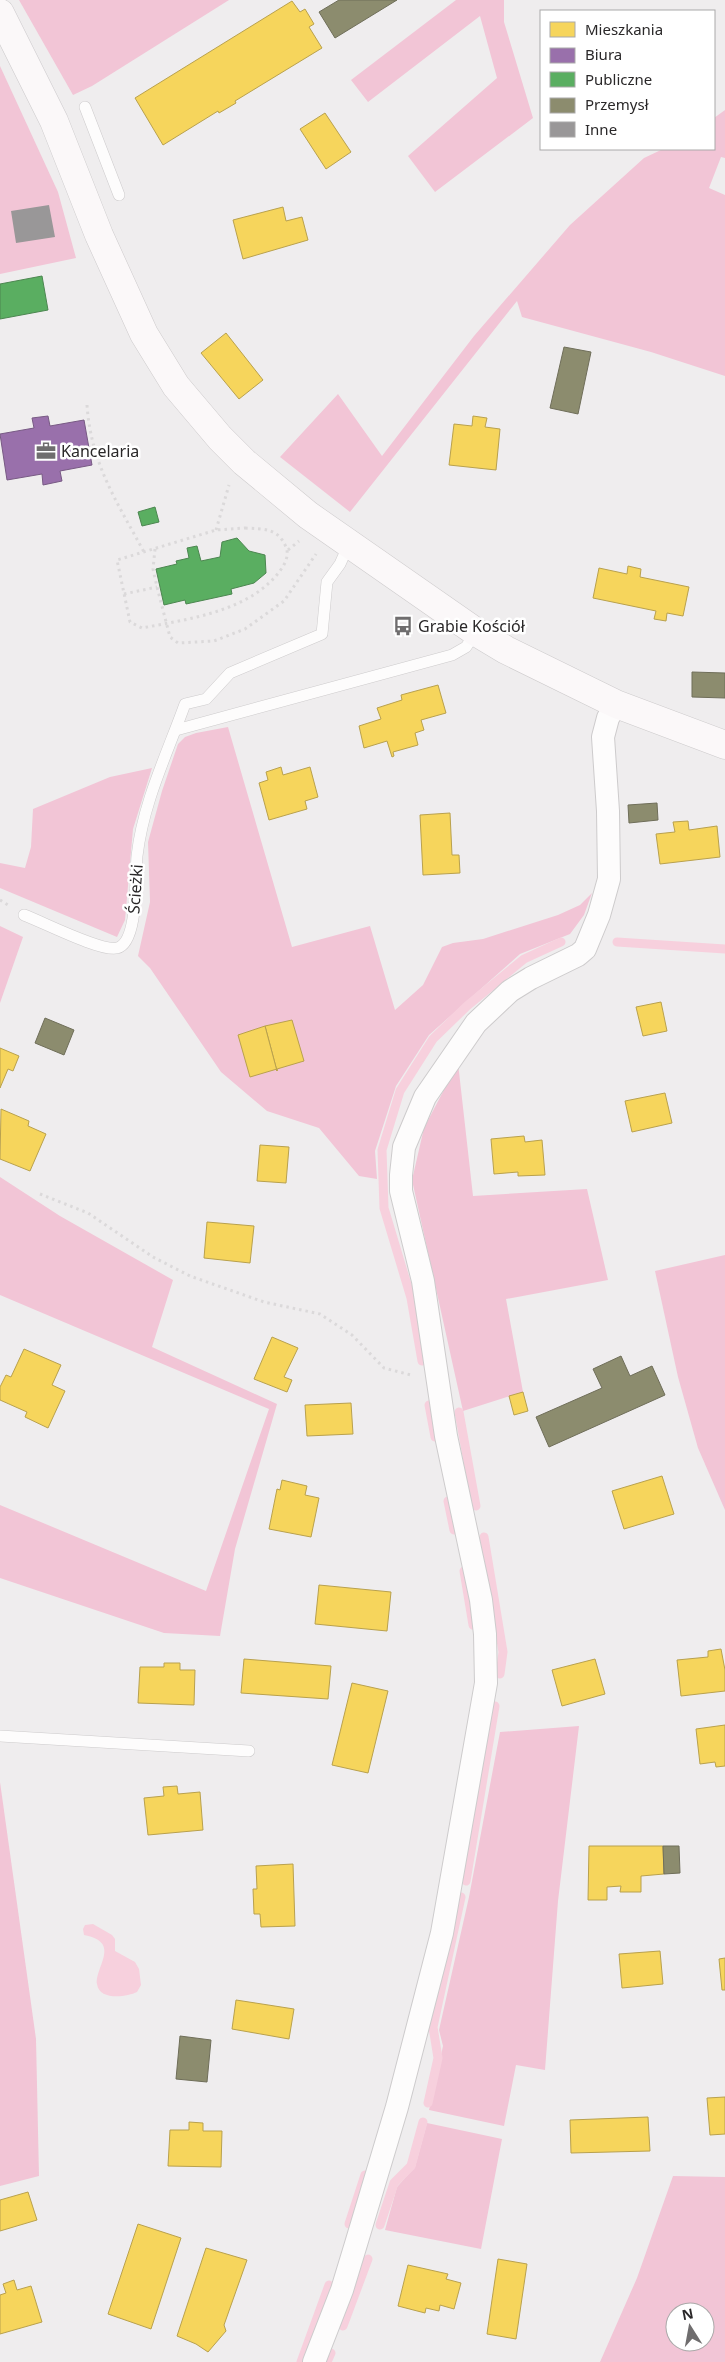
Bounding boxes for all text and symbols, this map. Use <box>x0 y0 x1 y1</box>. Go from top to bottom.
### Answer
legend <box>540 10 715 150</box>
text: Mieszkania <box>585 19 663 39</box>
text: Biura <box>585 44 622 64</box>
text: Publiczne <box>585 69 652 89</box>
text: Przemysł <box>585 94 649 114</box>
text: Inne <box>585 119 617 139</box>
office icon: Kancelaria <box>35 440 57 462</box>
place label: Kancelaria <box>61 440 139 462</box>
bus stop icon: Grabie Kościół <box>392 615 414 637</box>
place label: Grabie Kościół <box>418 615 526 637</box>
street label: Ścieżki <box>122 863 148 915</box>
north arrow <box>665 2302 715 2352</box>
text: N <box>680 2303 695 2324</box>

